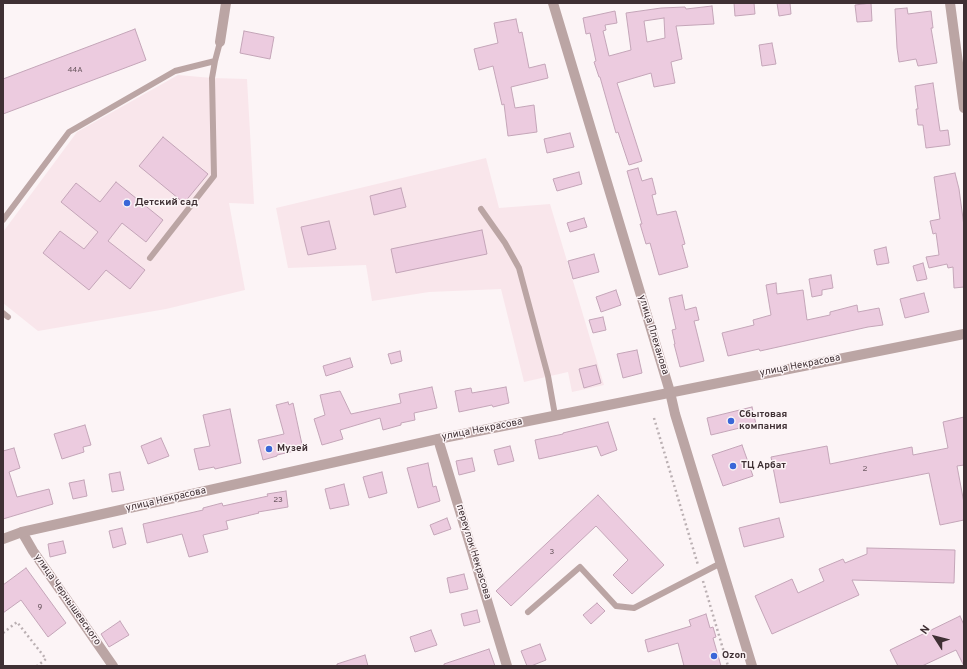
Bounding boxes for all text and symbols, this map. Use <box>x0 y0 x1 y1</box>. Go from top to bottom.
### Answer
house number: 44А <box>67 65 83 75</box>
place label: Детский сад <box>135 197 198 209</box>
marker: Детский сад <box>122 198 132 208</box>
street label: улица Плеханова <box>635 294 671 376</box>
street label: улица Некрасова <box>759 352 841 380</box>
place label: Сбытовая компания <box>739 409 788 432</box>
street label: улица Некрасова <box>441 416 523 444</box>
marker: Сбытовая компания <box>726 416 736 426</box>
place label: Музей <box>277 443 308 455</box>
marker: Музей <box>264 444 274 454</box>
place label: ТЦ Арбат <box>741 460 786 472</box>
marker: ТЦ Арбат <box>728 461 738 471</box>
house number: 2 <box>863 464 867 474</box>
street label: улица Некрасова <box>125 485 207 515</box>
house number: 23 <box>273 495 283 505</box>
street label: переулок Некрасова <box>453 503 493 601</box>
house number: 3 <box>550 547 554 557</box>
street label: улица Чернышевского <box>31 552 103 648</box>
house number: 9 <box>38 602 42 612</box>
north arrow <box>915 617 955 657</box>
text: N <box>917 623 933 637</box>
place label: Ozon <box>722 650 746 662</box>
marker: Ozon <box>709 651 719 661</box>

